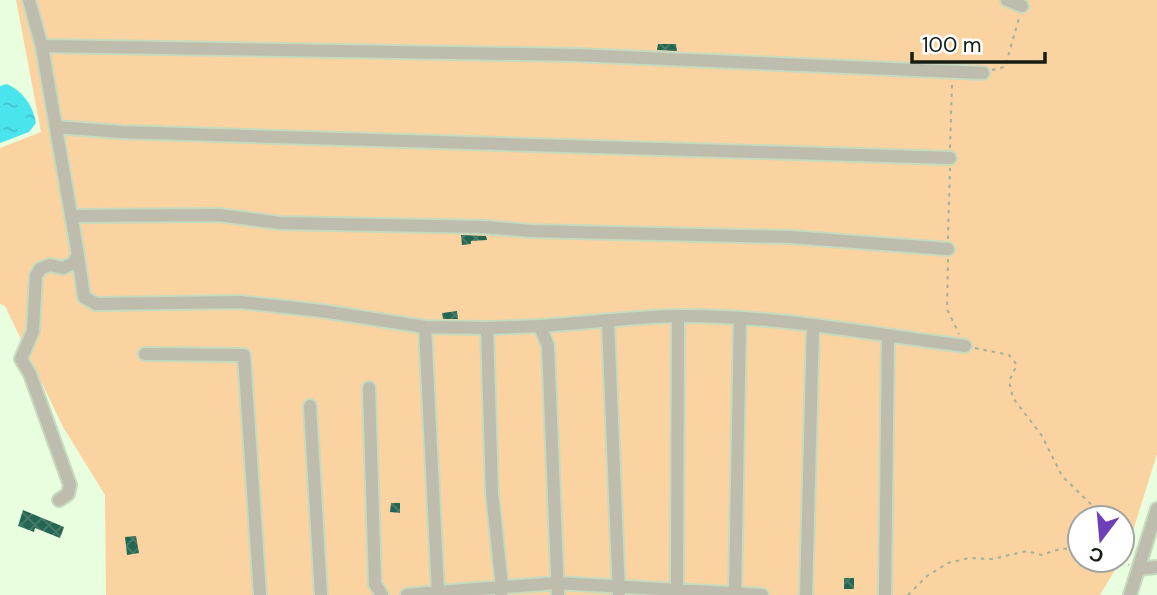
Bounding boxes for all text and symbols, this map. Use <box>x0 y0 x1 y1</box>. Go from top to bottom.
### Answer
scale bar <box>912 21 1045 65</box>
text: 100 m <box>922 31 982 59</box>
north arrow <box>1066 504 1136 574</box>
text: С <box>1086 541 1106 569</box>

